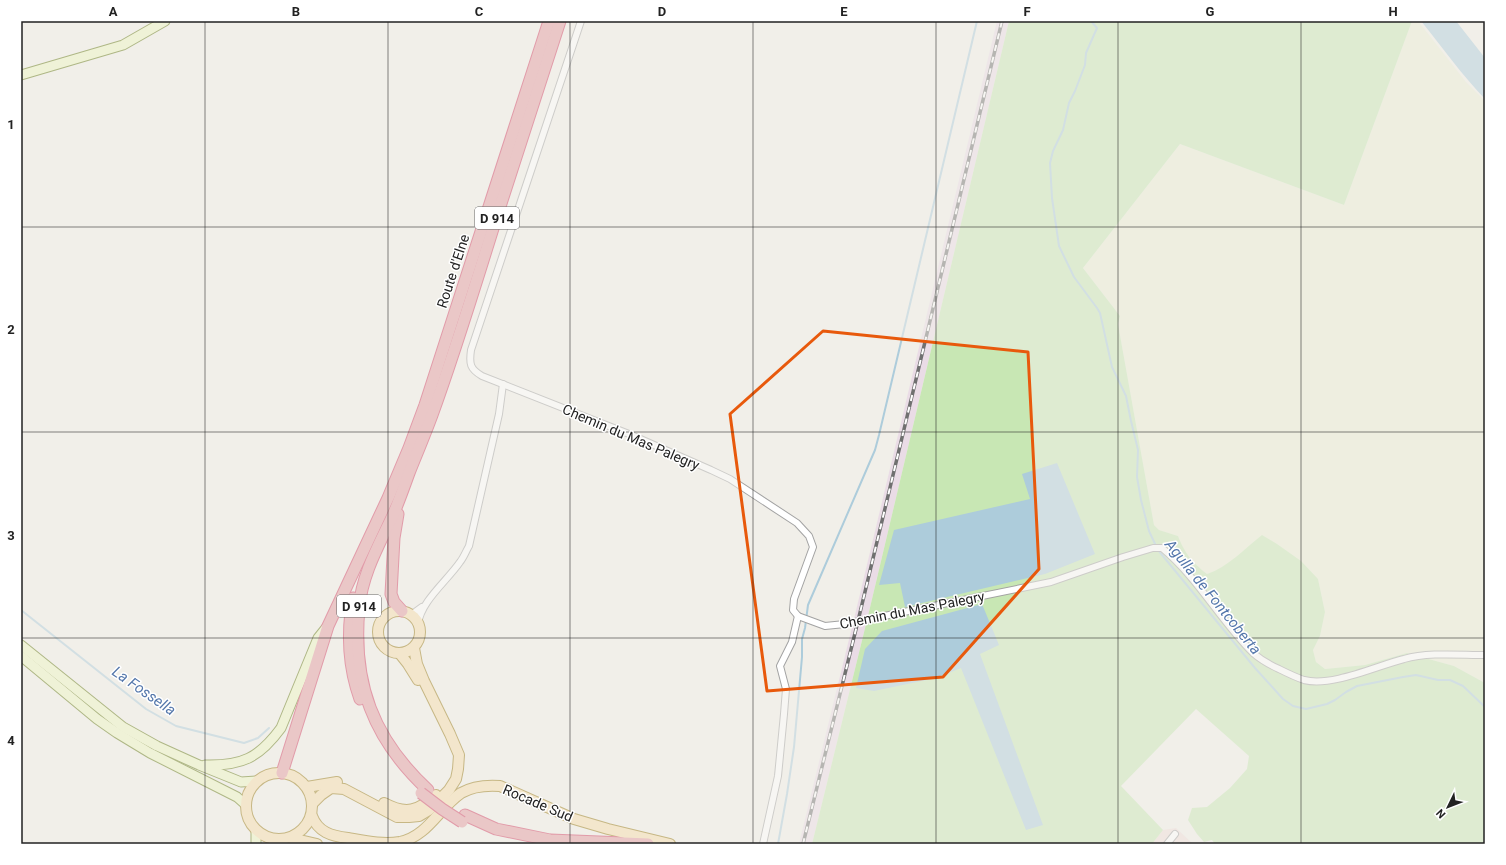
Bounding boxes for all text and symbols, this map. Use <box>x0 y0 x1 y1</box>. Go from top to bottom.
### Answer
text: A <box>109 4 118 19</box>
text: B <box>292 4 300 19</box>
text: C <box>475 4 484 19</box>
text: D <box>658 4 666 19</box>
text: E <box>840 4 848 19</box>
text: F <box>1023 4 1031 19</box>
text: G <box>1206 4 1215 19</box>
text: H <box>1388 4 1398 19</box>
text: 1 <box>7 117 15 132</box>
road number: D 914 <box>475 207 519 229</box>
street label: Route d'Elne <box>434 232 472 310</box>
text: 2 <box>7 322 15 337</box>
street label: Chemin du Mas Palegry <box>560 401 702 473</box>
text: 3 <box>7 528 15 543</box>
water label: Agulla de Fontcoberta <box>1160 535 1265 658</box>
street label: Chemin du Mas Palegry <box>838 588 986 632</box>
road number: D 914 <box>337 595 381 617</box>
water label: La Fossella <box>109 663 179 719</box>
text: 4 <box>7 733 15 748</box>
street label: Rocade Sud <box>501 781 575 825</box>
north arrow <box>1428 787 1468 827</box>
text: N <box>1433 806 1448 821</box>

